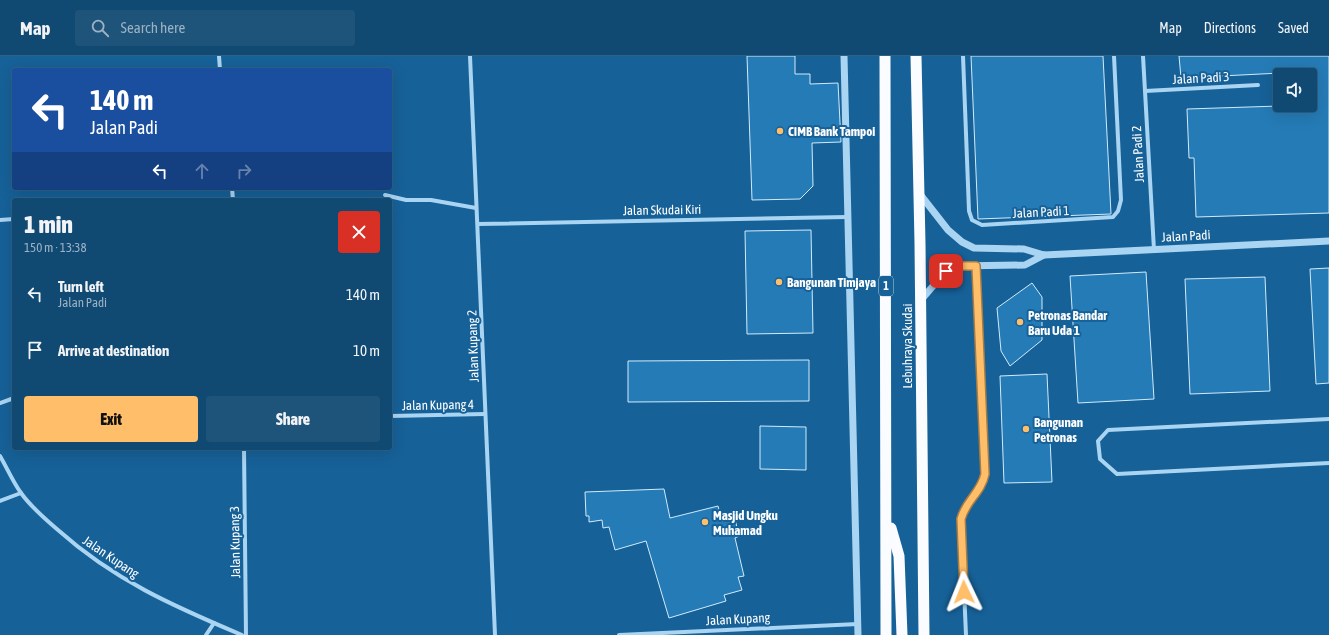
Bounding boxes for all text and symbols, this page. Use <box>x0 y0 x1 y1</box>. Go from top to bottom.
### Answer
search box <box>75 10 355 46</box>
text: Map <box>20 17 51 39</box>
icon: search <box>89 17 111 39</box>
text: Search here <box>121 19 185 36</box>
text: Map <box>1159 20 1182 36</box>
text: Directions <box>1204 20 1256 36</box>
text: Saved <box>1278 20 1309 36</box>
map controls <box>1273 68 1317 112</box>
button: sound <box>1273 68 1317 112</box>
street label: Jalan Padi 3 <box>1172 69 1230 87</box>
icon: left <box>24 84 76 136</box>
text: 140 m <box>90 84 153 116</box>
text: Jalan Padi <box>90 117 158 138</box>
place label: CIMB Bank Tampoi <box>788 124 875 139</box>
street label: Jalan Padi 2 <box>1129 125 1147 183</box>
marker: CIMB Bank Tampoi <box>775 126 785 136</box>
icon: left <box>149 160 171 182</box>
icon: ahead <box>191 160 213 182</box>
icon: right <box>233 160 255 182</box>
street label: Jalan Skudai Kiri <box>623 202 701 218</box>
street label: Jalan Padi 1 <box>1012 203 1070 221</box>
text: 1 min <box>24 211 73 238</box>
button: close <box>338 211 380 253</box>
street label: Jalan Padi <box>1161 227 1211 245</box>
text: 150 m · 13:38 <box>24 240 87 255</box>
pin <box>929 254 963 288</box>
icon: arrive <box>935 260 957 282</box>
place label: Bangunan Timjaya <box>787 275 876 290</box>
road number: 1 <box>879 276 893 296</box>
marker: Bangunan Timjaya <box>774 277 784 287</box>
text: Turn left <box>58 278 104 295</box>
icon: left <box>24 283 46 305</box>
text: 140 m <box>346 286 380 303</box>
text: Jalan Padi <box>58 295 107 310</box>
street label: Lebuhraya Skudai <box>900 303 915 389</box>
place label: Petronas Bandar Baru Uda 1 <box>1028 308 1108 338</box>
street label: Jalan Kupang 2 <box>464 310 482 382</box>
marker: Petronas Bandar Baru Uda 1 <box>1015 317 1025 327</box>
icon: arrive <box>24 339 46 361</box>
text: Arrive at destination <box>58 342 169 359</box>
text: 10 m <box>353 342 380 359</box>
button: Exit <box>24 396 198 442</box>
button: Share <box>206 396 380 442</box>
street label: Jalan Kupang 4 <box>402 397 474 413</box>
place label: Bangunan Petronas <box>1034 415 1083 445</box>
marker: Bangunan Petronas <box>1021 424 1031 434</box>
street label: Jalan Kupang 3 <box>227 506 243 578</box>
place label: Masjid Ungku Muhamad <box>713 508 778 538</box>
marker: Masjid Ungku Muhamad <box>700 517 710 527</box>
street label: Jalan Kupang <box>80 533 142 581</box>
position arrow <box>943 571 985 613</box>
street label: Jalan Kupang <box>705 610 771 628</box>

